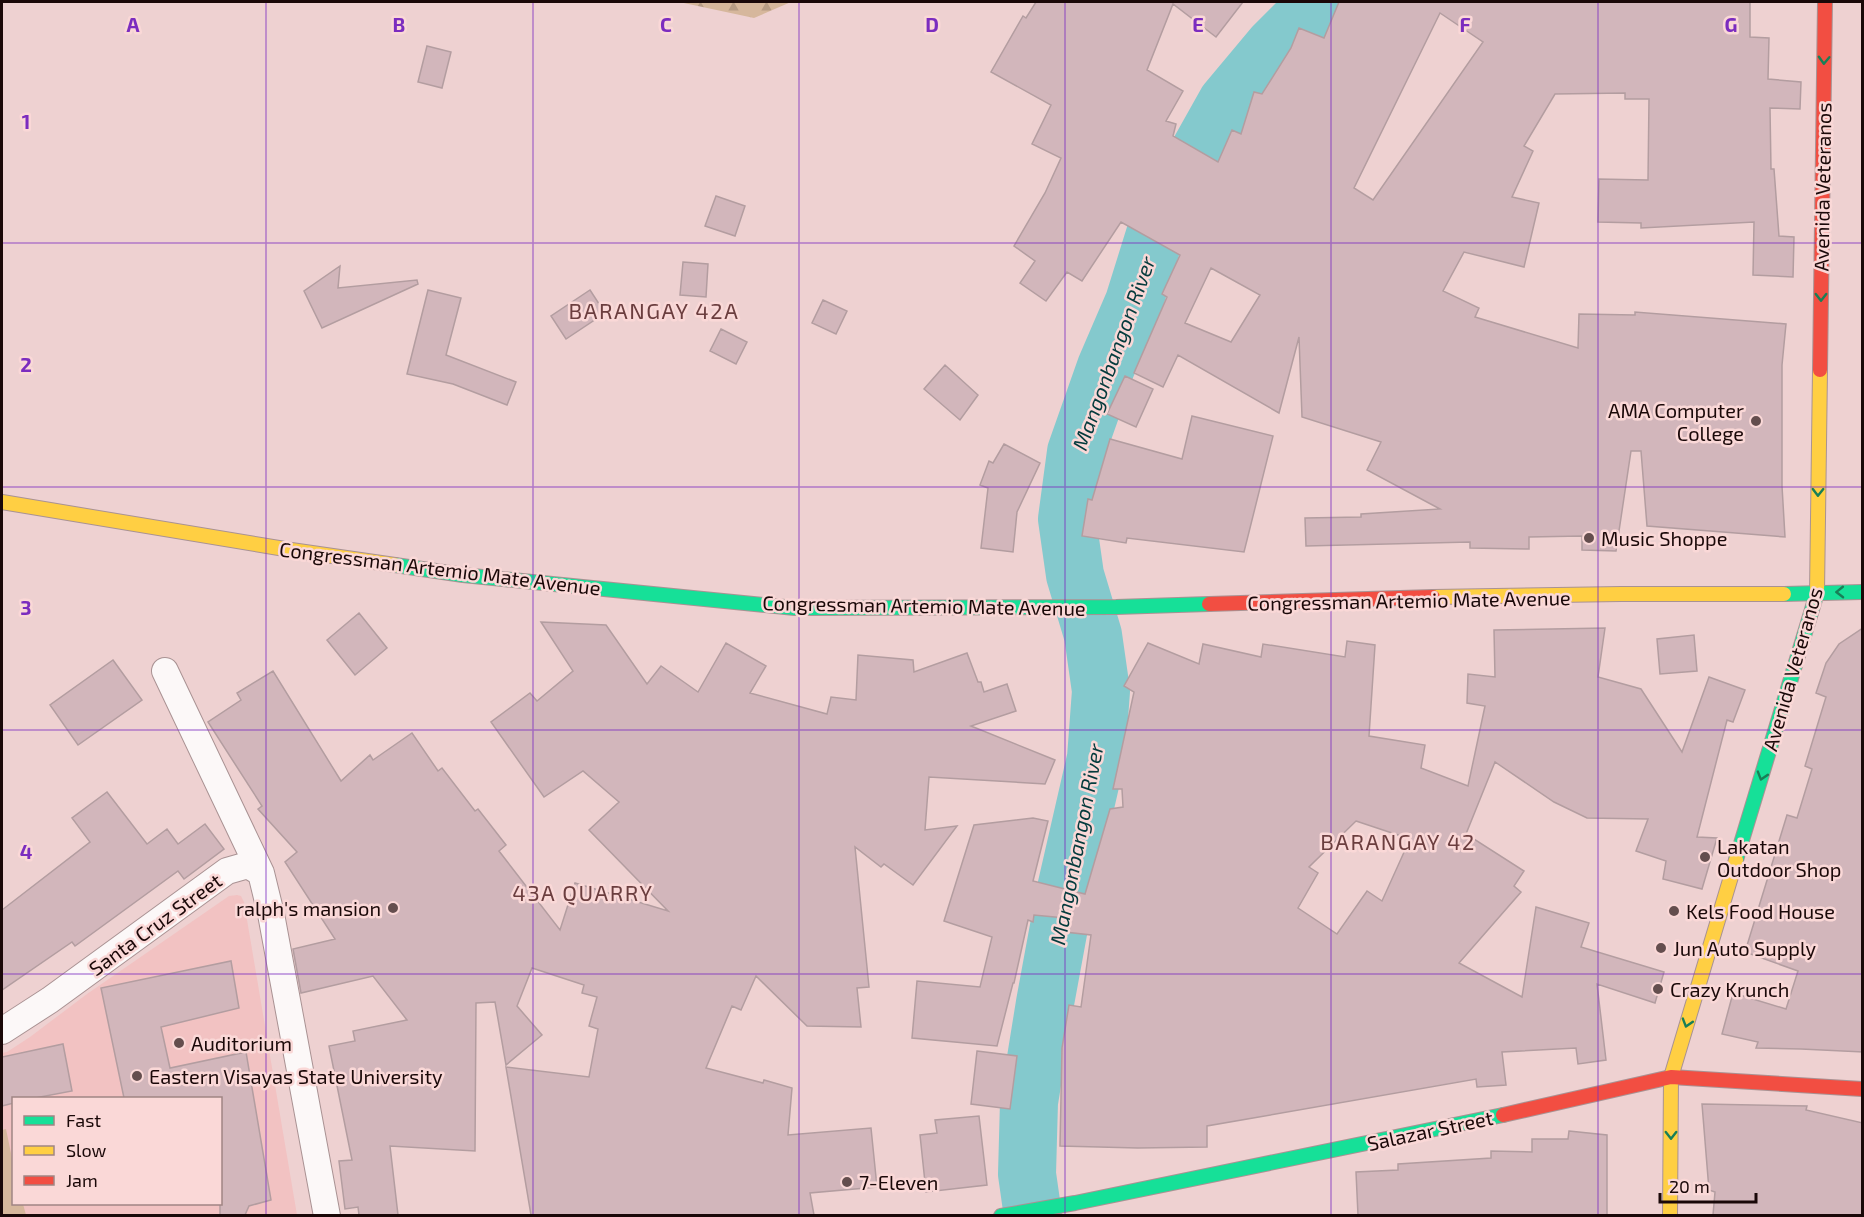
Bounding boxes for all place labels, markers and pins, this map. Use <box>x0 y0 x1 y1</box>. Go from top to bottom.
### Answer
place label: AMA Computer College <box>1608 398 1744 445</box>
marker: AMA Computer College <box>1749 414 1763 428</box>
place label: Music Shoppe <box>1601 526 1727 550</box>
marker: Music Shoppe <box>1582 531 1596 545</box>
place label: Lakatan Outdoor Shop <box>1717 834 1841 881</box>
marker: Lakatan Outdoor Shop <box>1698 850 1712 864</box>
place label: ralph's mansion <box>236 896 381 920</box>
place label: Kels Food House <box>1686 899 1835 923</box>
marker: ralph's mansion <box>386 901 400 915</box>
marker: Kels Food House <box>1667 904 1681 918</box>
place label: Jun Auto Supply <box>1673 936 1816 960</box>
marker: Jun Auto Supply <box>1654 941 1668 955</box>
place label: Crazy Krunch <box>1670 977 1789 1001</box>
marker: Crazy Krunch <box>1651 982 1665 996</box>
place label: Auditorium <box>191 1031 292 1055</box>
marker: Auditorium <box>172 1036 186 1050</box>
place label: Eastern Visayas State University <box>149 1064 443 1088</box>
marker: Eastern Visayas State University <box>130 1069 144 1083</box>
place label: 7-Eleven <box>859 1170 938 1194</box>
marker: 7-Eleven <box>840 1175 854 1189</box>

